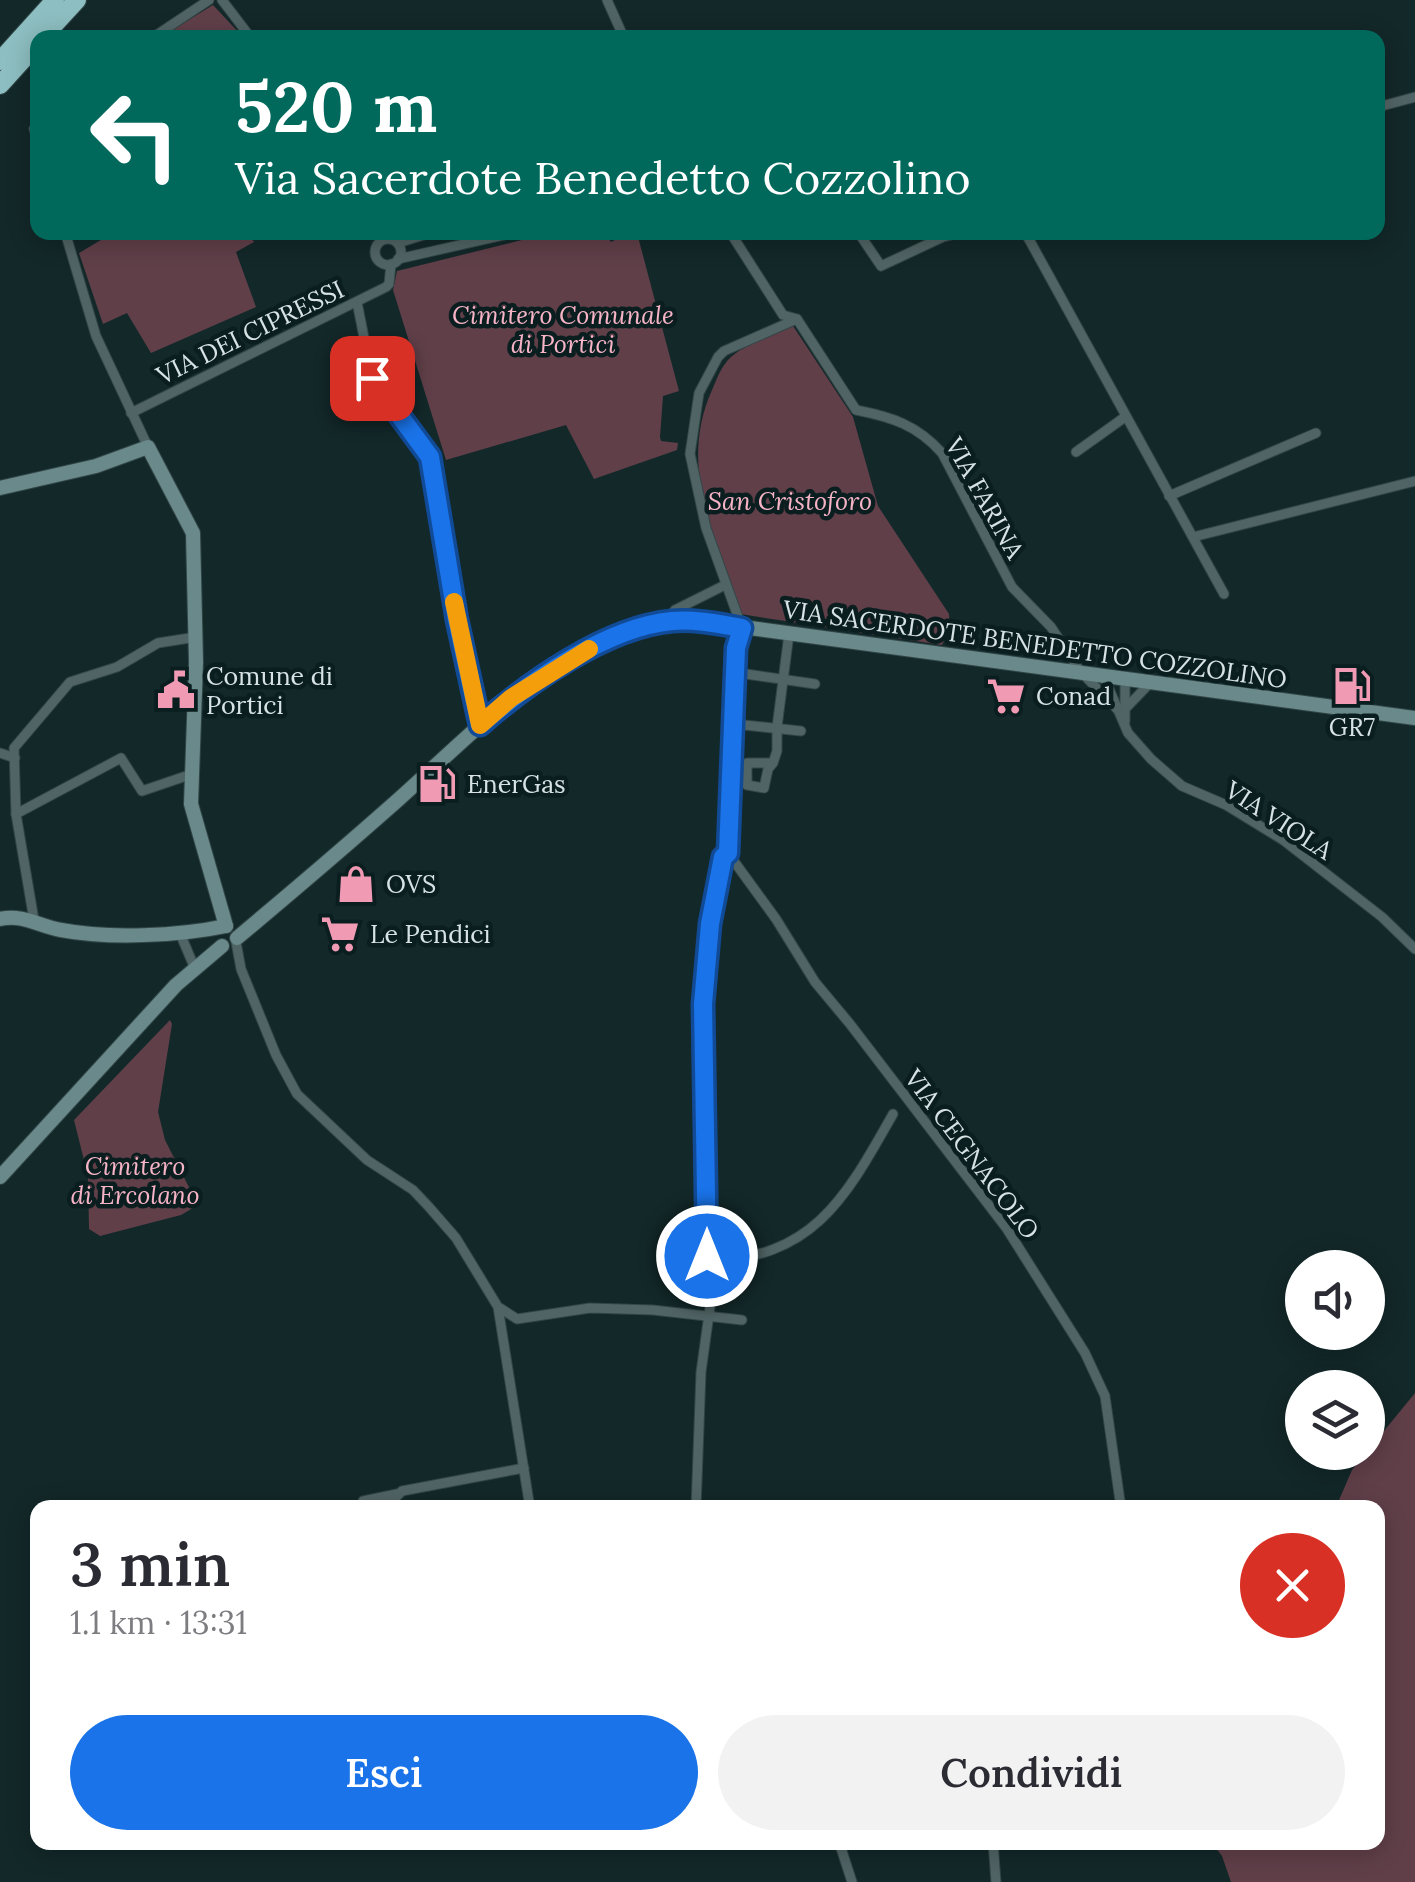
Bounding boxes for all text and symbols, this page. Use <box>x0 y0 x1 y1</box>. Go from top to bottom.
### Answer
text: 520 m <box>235 62 437 151</box>
icon: left <box>70 70 200 200</box>
text: Via Sacerdote Benedetto Cozzolino <box>235 149 971 206</box>
street label: VIA DEI CIPRESSI <box>150 273 349 392</box>
park label: Cimitero Comunale di Portici <box>452 299 674 360</box>
pin <box>330 336 415 421</box>
icon: arrive <box>345 351 400 406</box>
street label: VIA FARINA <box>938 431 1032 565</box>
park label: San Cristoforo <box>708 485 872 517</box>
street label: VIA SACERDOTE BENEDETTO COZZOLINO <box>780 593 1289 695</box>
place label: Comune di Portici <box>206 660 333 721</box>
fuel station icon: GR7 <box>1331 665 1373 707</box>
public building icon: Comune di Portici <box>155 669 197 711</box>
supermarket icon: Conad <box>985 675 1027 717</box>
place label: Conad <box>1036 680 1111 712</box>
place label: GR7 <box>1329 711 1376 743</box>
fuel station icon: EnerGas <box>416 763 458 805</box>
place label: EnerGas <box>467 768 566 800</box>
street label: VIA VIOLA <box>1218 773 1339 867</box>
shop icon: OVS <box>335 863 377 905</box>
place label: OVS <box>386 868 436 900</box>
supermarket icon: Le Pendici <box>319 913 361 955</box>
place label: Le Pendici <box>370 918 491 950</box>
street label: VIA CEGNACOLO <box>897 1062 1046 1245</box>
park label: Cimitero di Ercolano <box>70 1150 200 1211</box>
position arrow <box>655 1204 759 1308</box>
map controls <box>1285 1250 1385 1470</box>
button: sound <box>1285 1250 1385 1350</box>
button: layers <box>1285 1370 1385 1470</box>
text: 3 min <box>70 1526 230 1602</box>
button: close <box>1240 1533 1345 1638</box>
text: 1.1 km · 13:31 <box>70 1602 247 1643</box>
button: Esci <box>70 1715 698 1830</box>
button: Condividi <box>718 1715 1345 1830</box>

